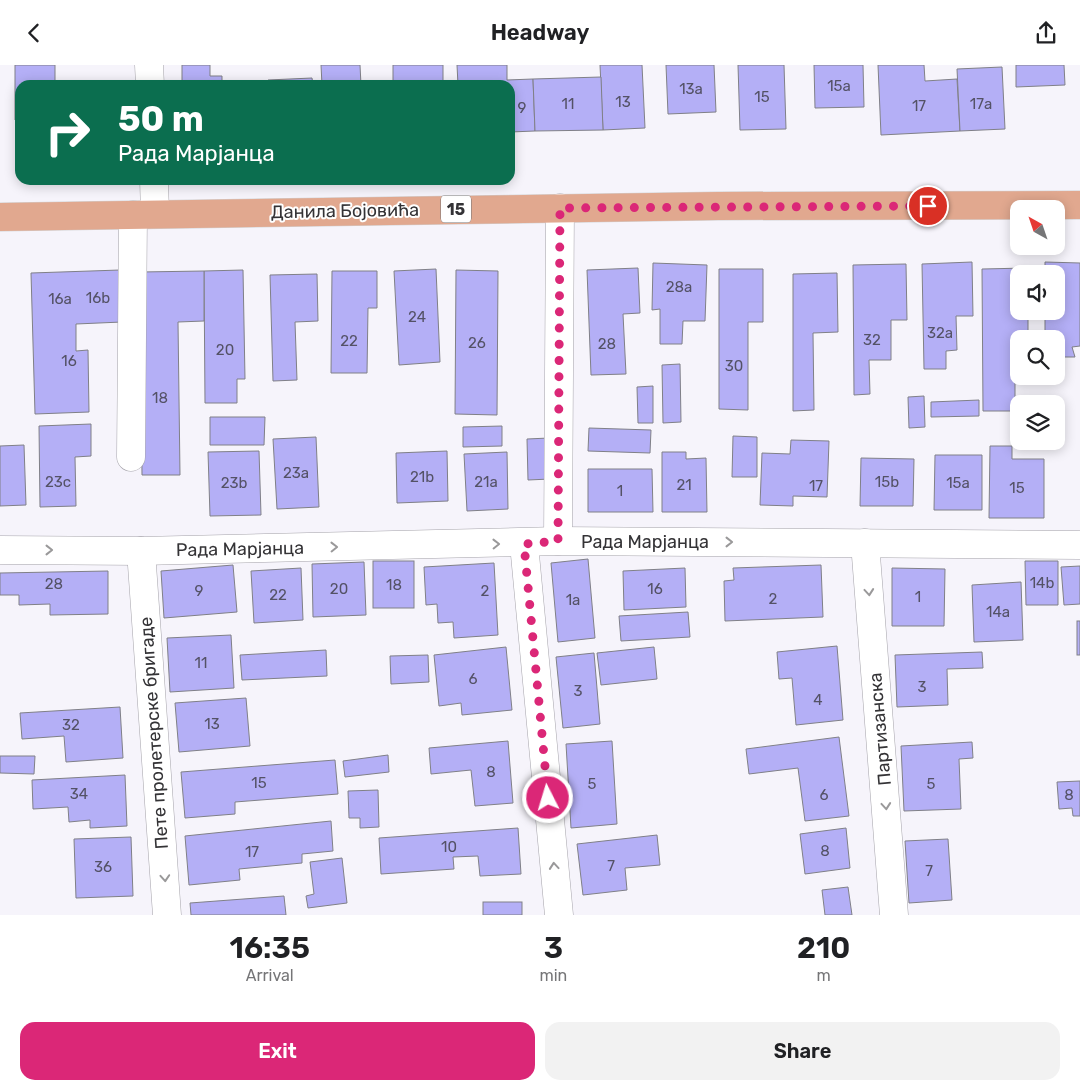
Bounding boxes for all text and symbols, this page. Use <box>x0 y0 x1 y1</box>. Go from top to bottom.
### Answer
icon: back <box>20 19 48 47</box>
text: Headway <box>491 19 589 46</box>
icon: share <box>1032 19 1060 47</box>
house number: 15a <box>827 77 851 95</box>
house number: 13a <box>679 80 703 98</box>
house number: 15 <box>754 88 770 106</box>
house number: 13 <box>615 93 631 111</box>
house number: 11 <box>562 95 574 113</box>
house number: 17a <box>970 95 992 113</box>
house number: 17 <box>912 97 926 115</box>
text: 50 m <box>118 98 204 140</box>
house number: 9 <box>518 99 527 117</box>
icon: right <box>35 100 100 165</box>
text: Рада Марјанца <box>118 140 275 167</box>
pin <box>907 185 949 227</box>
icon: arrive <box>914 192 942 220</box>
road number: 15 <box>441 195 471 223</box>
street label: Данила Бојовића <box>271 199 419 223</box>
north arrow <box>1010 200 1065 255</box>
map controls <box>1010 200 1065 450</box>
button: sound <box>1010 265 1065 320</box>
house number: 28a <box>666 278 692 296</box>
house number: 16b <box>86 289 110 307</box>
house number: 16a <box>48 290 72 308</box>
house number: 24 <box>408 308 426 326</box>
house number: 32a <box>927 324 953 342</box>
button: search <box>1010 330 1065 385</box>
house number: 32 <box>863 331 881 349</box>
house number: 22 <box>340 332 358 350</box>
house number: 26 <box>468 334 486 352</box>
house number: 28 <box>598 335 616 353</box>
house number: 20 <box>216 341 234 359</box>
house number: 16 <box>61 352 77 370</box>
house number: 30 <box>725 357 743 375</box>
house number: 18 <box>152 389 168 407</box>
button: layers <box>1010 395 1065 450</box>
house number: 23a <box>283 464 309 482</box>
house number: 21b <box>410 468 434 486</box>
house number: 23c <box>45 473 71 491</box>
house number: 21a <box>474 473 498 491</box>
house number: 15b <box>875 473 899 491</box>
house number: 23b <box>221 474 247 492</box>
house number: 15a <box>946 474 970 492</box>
house number: 21 <box>676 476 692 494</box>
house number: 17 <box>809 477 823 495</box>
house number: 15 <box>1009 479 1025 497</box>
house number: 1 <box>617 482 623 500</box>
street label: Рада Марјанца <box>581 531 709 553</box>
street label: Рада Марјанца <box>176 537 304 561</box>
one-way arrow <box>725 537 733 547</box>
one-way arrow <box>492 539 500 550</box>
one-way arrow <box>330 542 338 552</box>
one-way arrow <box>45 545 53 555</box>
house number: 14b <box>1030 574 1054 592</box>
house number: 28 <box>45 575 63 593</box>
house number: 18 <box>386 576 402 594</box>
house number: 20 <box>330 580 348 598</box>
house number: 16 <box>647 580 663 598</box>
house number: 9 <box>195 582 204 600</box>
house number: 2 <box>481 582 490 600</box>
house number: 22 <box>269 586 287 604</box>
one-way arrow <box>863 588 874 596</box>
house number: 1 <box>915 588 921 606</box>
house number: 2 <box>769 590 778 608</box>
house number: 1a <box>566 591 580 609</box>
house number: 14a <box>986 603 1010 621</box>
street label: Пете пролетерске бригаде <box>135 616 173 850</box>
house number: 11 <box>195 654 207 672</box>
house number: 6 <box>468 670 478 688</box>
street label: Партизанска <box>864 672 896 786</box>
house number: 3 <box>917 678 927 696</box>
house number: 3 <box>573 682 583 700</box>
house number: 4 <box>813 691 823 709</box>
house number: 13 <box>204 715 220 733</box>
house number: 32 <box>62 716 80 734</box>
house number: 8 <box>486 763 496 781</box>
position arrow <box>521 771 573 823</box>
house number: 15 <box>251 774 267 792</box>
house number: 5 <box>588 775 597 793</box>
house number: 5 <box>927 775 936 793</box>
house number: 34 <box>70 785 88 803</box>
house number: 6 <box>819 786 829 804</box>
house number: 8 <box>1064 786 1074 804</box>
one-way arrow <box>880 802 891 810</box>
house number: 10 <box>441 838 457 856</box>
house number: 8 <box>820 842 830 860</box>
house number: 17 <box>245 843 259 861</box>
house number: 7 <box>607 857 615 875</box>
house number: 36 <box>94 858 112 876</box>
one-way arrow <box>549 862 560 870</box>
house number: 7 <box>925 862 933 880</box>
one-way arrow <box>159 875 170 883</box>
text: 16:35 <box>230 930 310 966</box>
text: 3 <box>544 930 563 966</box>
text: 210 <box>797 930 850 966</box>
text: Arrival <box>246 966 294 985</box>
text: min <box>540 966 567 985</box>
text: m <box>817 966 831 985</box>
button: Exit <box>20 1022 535 1080</box>
button: Share <box>545 1022 1060 1080</box>

